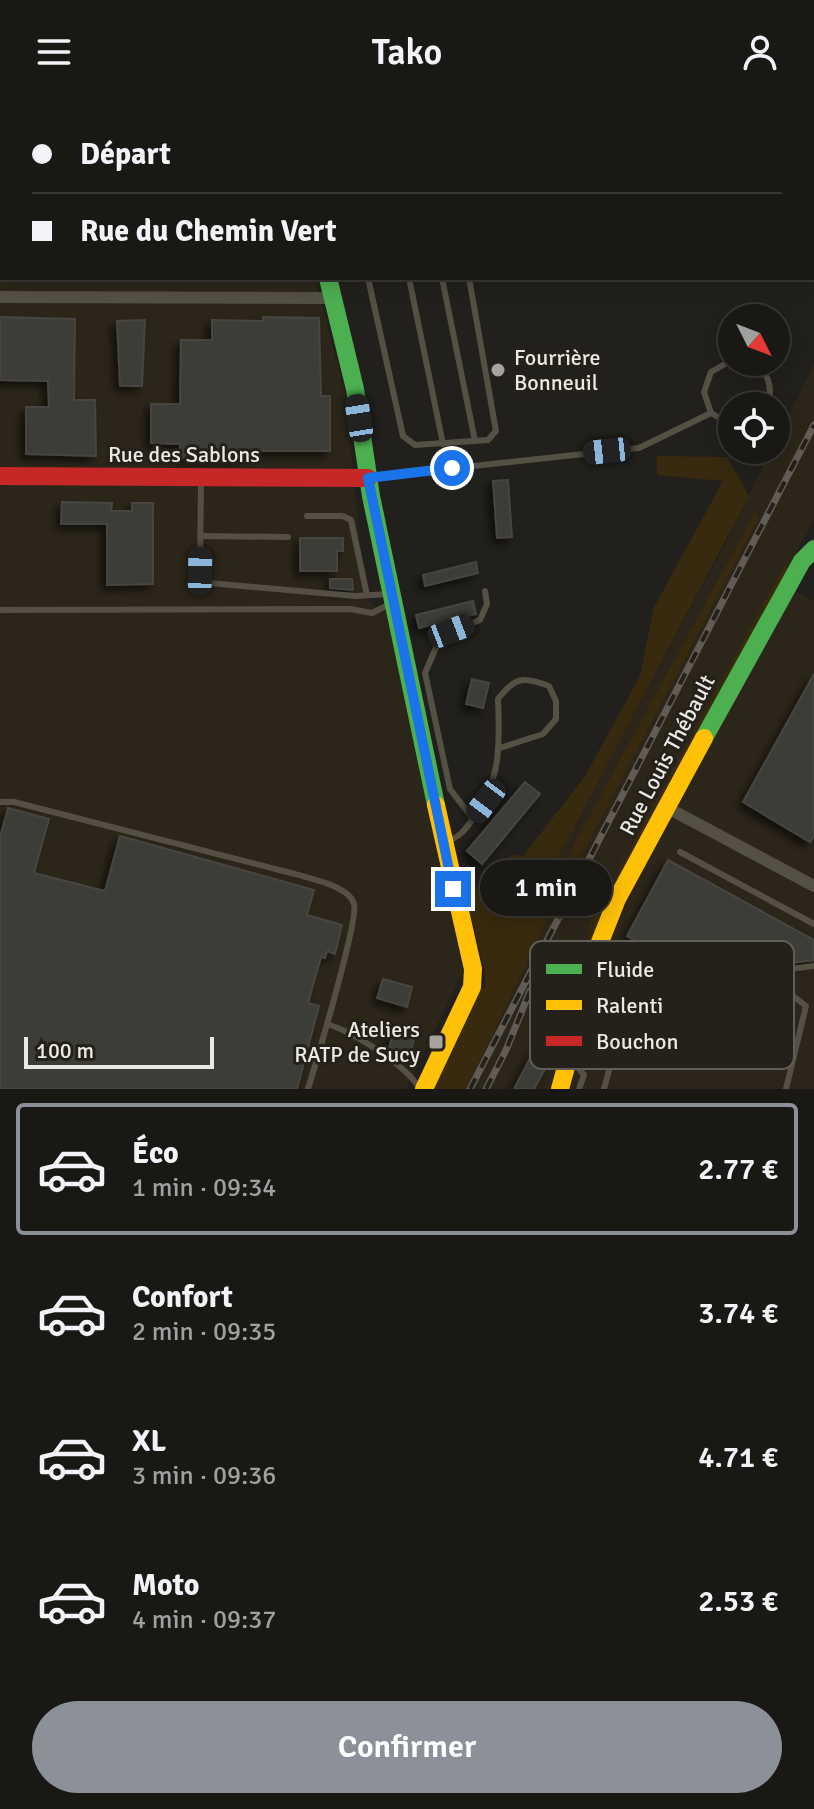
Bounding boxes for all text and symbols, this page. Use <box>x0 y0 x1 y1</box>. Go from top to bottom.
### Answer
icon: menu <box>32 30 76 74</box>
text: Tako <box>372 30 442 75</box>
icon: person <box>738 30 782 74</box>
text: Départ <box>80 136 171 173</box>
text: Rue du Chemin Vert <box>80 213 337 250</box>
north arrow <box>718 304 790 376</box>
map controls <box>718 304 790 464</box>
place label: Fourrière Bonneuil <box>514 344 601 396</box>
marker: Fourrière Bonneuil <box>489 361 507 379</box>
car <box>343 392 375 444</box>
button: locate <box>718 392 790 464</box>
car <box>582 437 632 465</box>
street label: Rue des Sablons <box>108 441 260 468</box>
route start <box>434 450 470 486</box>
car <box>188 547 212 595</box>
car <box>424 611 478 651</box>
street label: Rue Louis Thébault <box>613 670 721 840</box>
car <box>462 775 510 827</box>
callout: 1 min <box>481 861 613 917</box>
route end <box>435 871 471 907</box>
text: 1 min <box>515 872 577 904</box>
legend <box>530 941 794 1069</box>
text: Fluide <box>596 956 654 983</box>
text: Ralenti <box>596 992 663 1019</box>
place label: Ateliers RATP de Sucy <box>294 1016 421 1068</box>
text: Bouchon <box>596 1028 679 1055</box>
scale bar <box>24 1033 214 1069</box>
marker: Ateliers RATP de Sucy <box>427 1033 445 1051</box>
text: 100 m <box>36 1037 94 1064</box>
icon: car <box>36 1133 108 1205</box>
text: Éco <box>132 1135 179 1172</box>
text: 2.77 € <box>698 1151 778 1188</box>
text: 1 min · 09:34 <box>132 1172 276 1204</box>
icon: car <box>36 1277 108 1349</box>
text: Confort <box>132 1279 233 1316</box>
text: 3.74 € <box>698 1295 778 1332</box>
text: 2 min · 09:35 <box>132 1316 276 1348</box>
icon: car <box>36 1421 108 1493</box>
text: XL <box>132 1423 166 1460</box>
text: 4.71 € <box>698 1439 778 1476</box>
text: 3 min · 09:36 <box>132 1460 276 1492</box>
icon: car <box>36 1565 108 1637</box>
text: Moto <box>132 1567 199 1604</box>
text: 2.53 € <box>698 1583 778 1620</box>
text: 4 min · 09:37 <box>132 1604 276 1636</box>
button: Confirmer <box>32 1701 782 1793</box>

